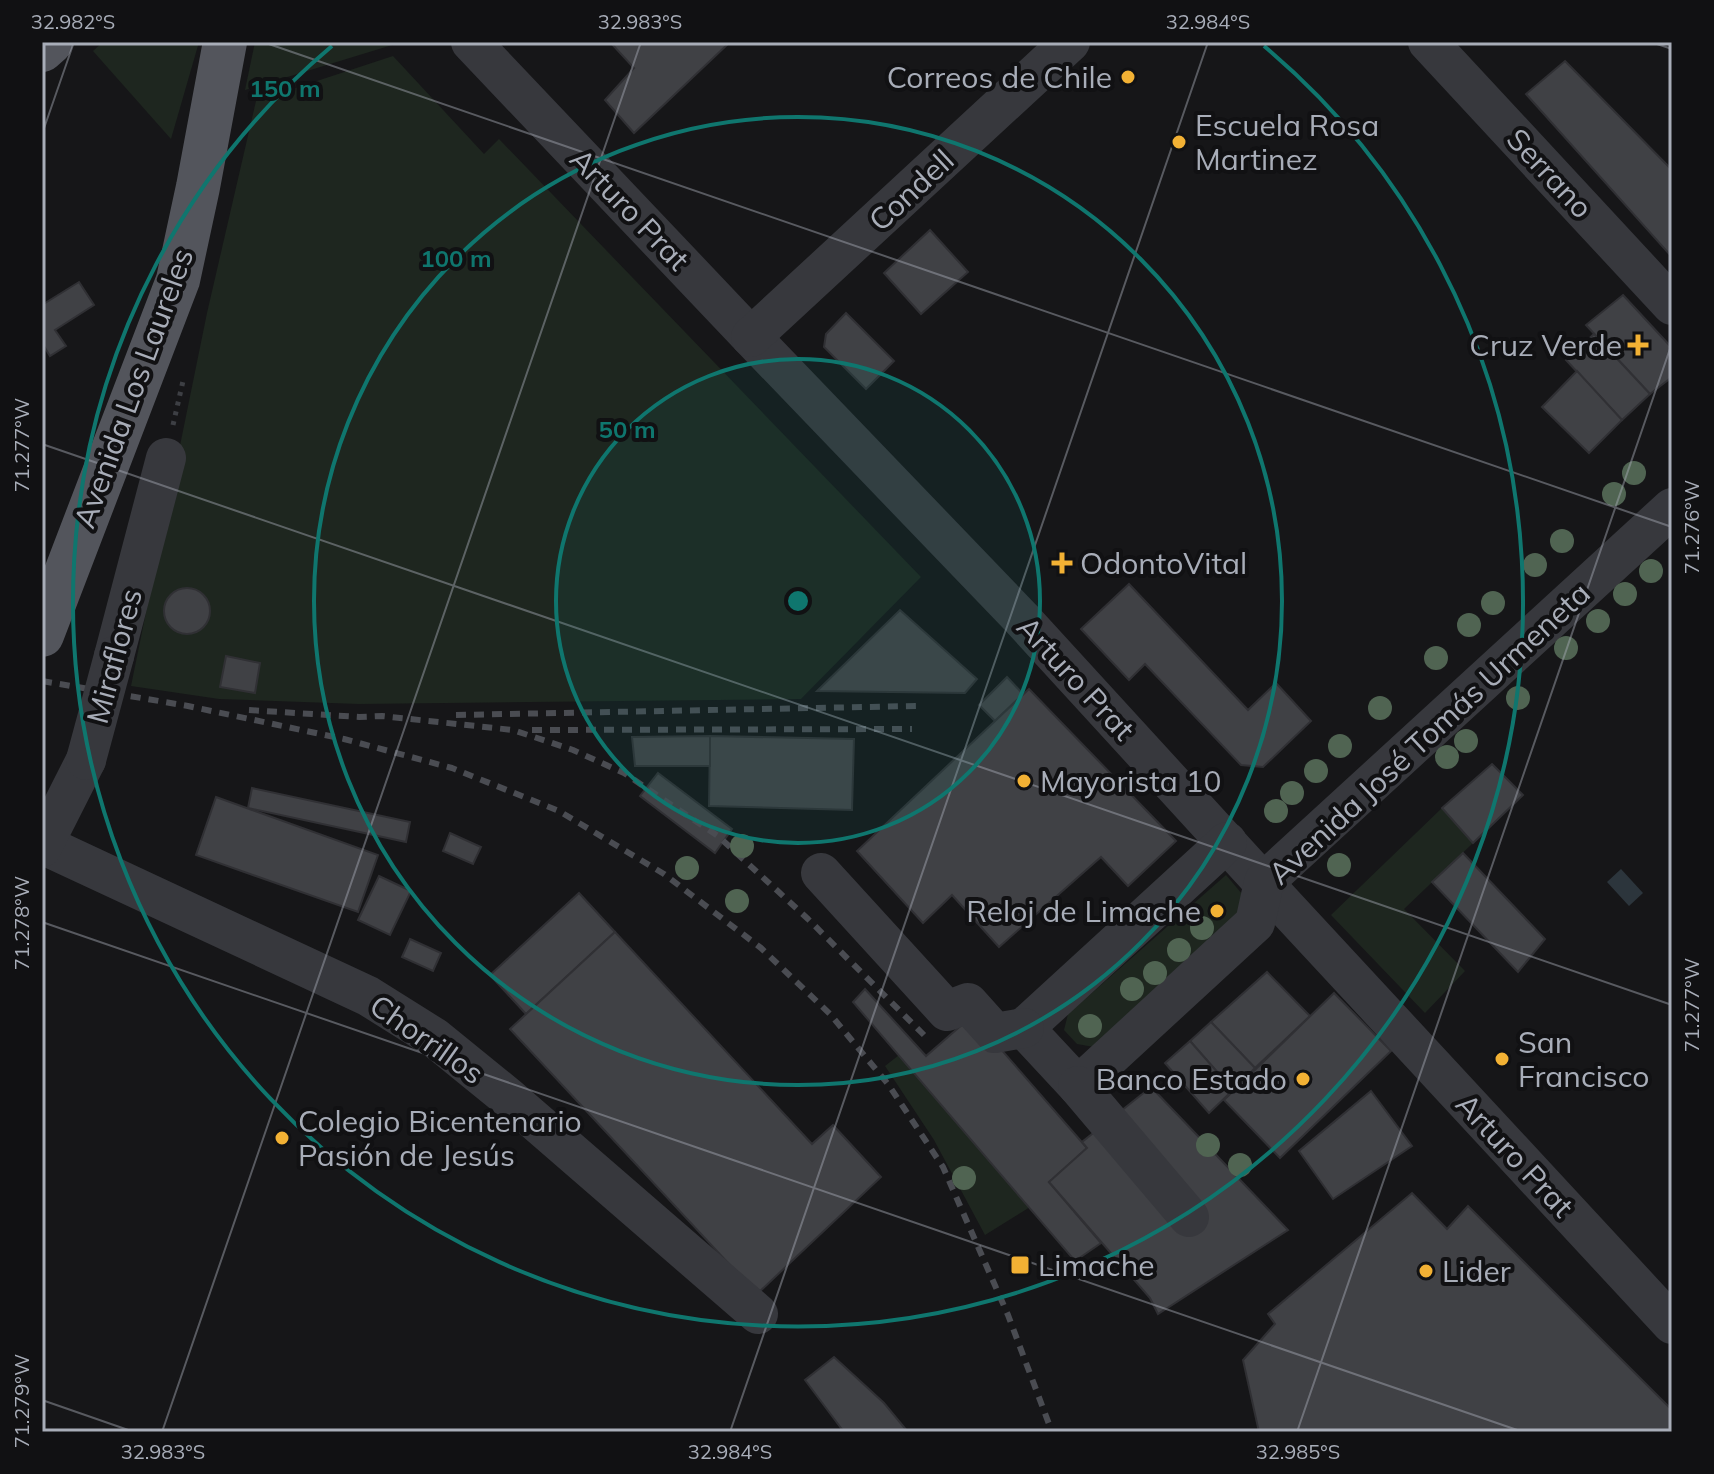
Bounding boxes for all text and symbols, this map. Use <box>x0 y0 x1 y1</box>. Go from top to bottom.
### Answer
text: 32.982°S <box>31 9 115 34</box>
text: 32.983°S <box>598 9 682 34</box>
text: 32.984°S <box>1166 9 1250 34</box>
place label: Correos de Chile <box>887 58 1112 96</box>
marker: Correos de Chile <box>1119 68 1137 86</box>
text: 150 m <box>249 73 321 103</box>
place label: Escuela Rosa Martinez <box>1195 106 1379 178</box>
street label: Serrano <box>1499 120 1601 226</box>
marker: Escuela Rosa Martinez <box>1170 133 1188 151</box>
street label: Arturo Prat <box>562 140 698 278</box>
street label: Condell <box>860 141 962 239</box>
street label: Avenida Los Laureles <box>65 243 201 533</box>
text: 100 m <box>420 243 492 273</box>
place label: Cruz Verde <box>1469 326 1622 364</box>
marker: Cruz Verde <box>1629 336 1647 354</box>
text: 71.277°W <box>9 398 34 492</box>
text: 50 m <box>599 414 655 444</box>
text: 71.276°W <box>1679 480 1704 574</box>
place label: OdontoVital <box>1080 544 1247 582</box>
marker: OdontoVital <box>1051 552 1073 574</box>
street label: Avenida José Tomás Urmeneta <box>1260 574 1598 892</box>
street label: Miraflores <box>78 584 150 728</box>
centre of rings <box>784 587 812 615</box>
street label: Arturo Prat <box>1009 608 1143 748</box>
place label: Mayorista 10 <box>1040 762 1222 800</box>
marker: Mayorista 10 <box>1015 772 1033 790</box>
text: 71.278°W <box>9 876 34 970</box>
place label: Reloj de Limache <box>966 892 1201 930</box>
marker: Reloj de Limache <box>1208 902 1226 920</box>
text: 71.277°W <box>1679 958 1704 1052</box>
street label: Chorrillos <box>363 986 491 1092</box>
place label: San Francisco <box>1518 1023 1649 1095</box>
marker: San Francisco <box>1493 1050 1511 1068</box>
place label: Banco Estado <box>1096 1060 1287 1098</box>
marker: Banco Estado <box>1294 1070 1312 1088</box>
street label: Arturo Prat <box>1448 1085 1582 1225</box>
place label: Colegio Bicentenario Pasión de Jesús <box>298 1102 582 1174</box>
marker: Colegio Bicentenario Pasión de Jesús <box>273 1129 291 1147</box>
place label: Limache <box>1038 1246 1155 1284</box>
place label: Lider <box>1442 1252 1511 1290</box>
marker: Limache <box>1009 1254 1031 1276</box>
marker: Lider <box>1417 1262 1435 1280</box>
text: 71.279°W <box>9 1354 34 1448</box>
text: 32.983°S <box>121 1439 205 1464</box>
text: 32.984°S <box>688 1439 772 1464</box>
text: 32.985°S <box>1256 1439 1340 1464</box>

